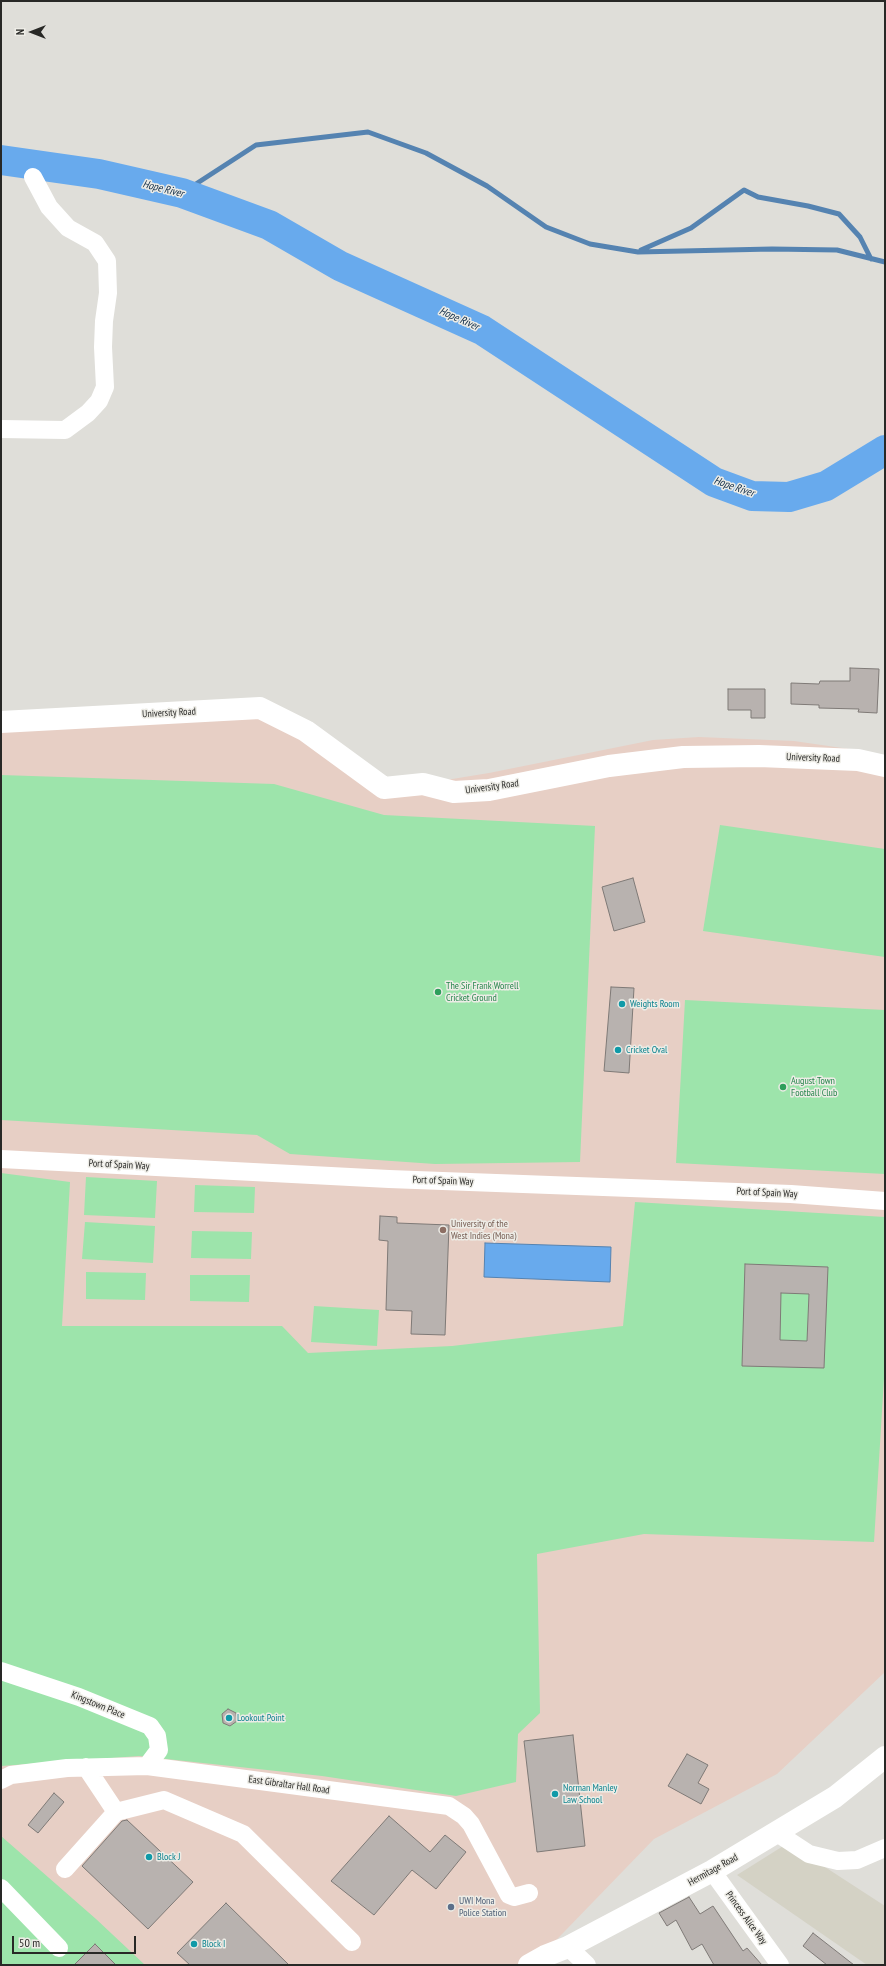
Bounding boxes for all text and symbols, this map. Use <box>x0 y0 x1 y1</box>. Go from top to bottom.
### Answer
north arrow <box>12 12 52 52</box>
text: N <box>13 29 27 35</box>
water label: Hope River <box>141 178 185 200</box>
water label: Hope River <box>437 304 481 334</box>
water label: Hope River <box>712 474 756 500</box>
street label: University Road <box>142 706 196 720</box>
street label: University Road <box>786 751 840 765</box>
street label: University Road <box>465 777 519 797</box>
place label: The Sir Frank Worrell Cricket Ground <box>446 980 519 1004</box>
marker: The Sir Frank Worrell Cricket Ground <box>433 987 443 997</box>
place label: Weights Room <box>630 998 679 1010</box>
marker: Weights Room <box>617 999 627 1009</box>
place label: Cricket Oval <box>626 1044 667 1056</box>
marker: Cricket Oval <box>613 1045 623 1055</box>
place label: August Town Football Club <box>791 1075 837 1098</box>
marker: August Town Football Club <box>778 1082 788 1092</box>
street label: Port of Spain Way <box>88 1157 150 1173</box>
street label: Port of Spain Way <box>412 1174 474 1188</box>
street label: Port of Spain Way <box>736 1185 798 1201</box>
place label: University of the West Indies (Mona) <box>451 1218 516 1242</box>
marker: University of the West Indies (Mona) <box>438 1225 448 1235</box>
street label: Kingstown Place <box>69 1689 127 1721</box>
place label: Lookout Point <box>237 1712 285 1724</box>
marker: Lookout Point <box>224 1713 234 1723</box>
street label: East Gibraltar Hall Road <box>248 1773 330 1797</box>
place label: Norman Manley Law School <box>563 1782 617 1806</box>
marker: Norman Manley Law School <box>550 1789 560 1799</box>
place label: Block J <box>157 1851 180 1863</box>
street label: Hermitage Road <box>686 1851 740 1889</box>
marker: Block J <box>144 1852 154 1862</box>
street label: Princess Alice Way <box>723 1889 769 1947</box>
place label: UWI Mona Police Station <box>459 1895 506 1918</box>
marker: UWI Mona Police Station <box>446 1902 456 1912</box>
scale bar <box>14 1928 138 1954</box>
text: 50 m <box>19 1935 40 1950</box>
place label: Block I <box>202 1938 225 1950</box>
marker: Block I <box>189 1939 199 1949</box>

